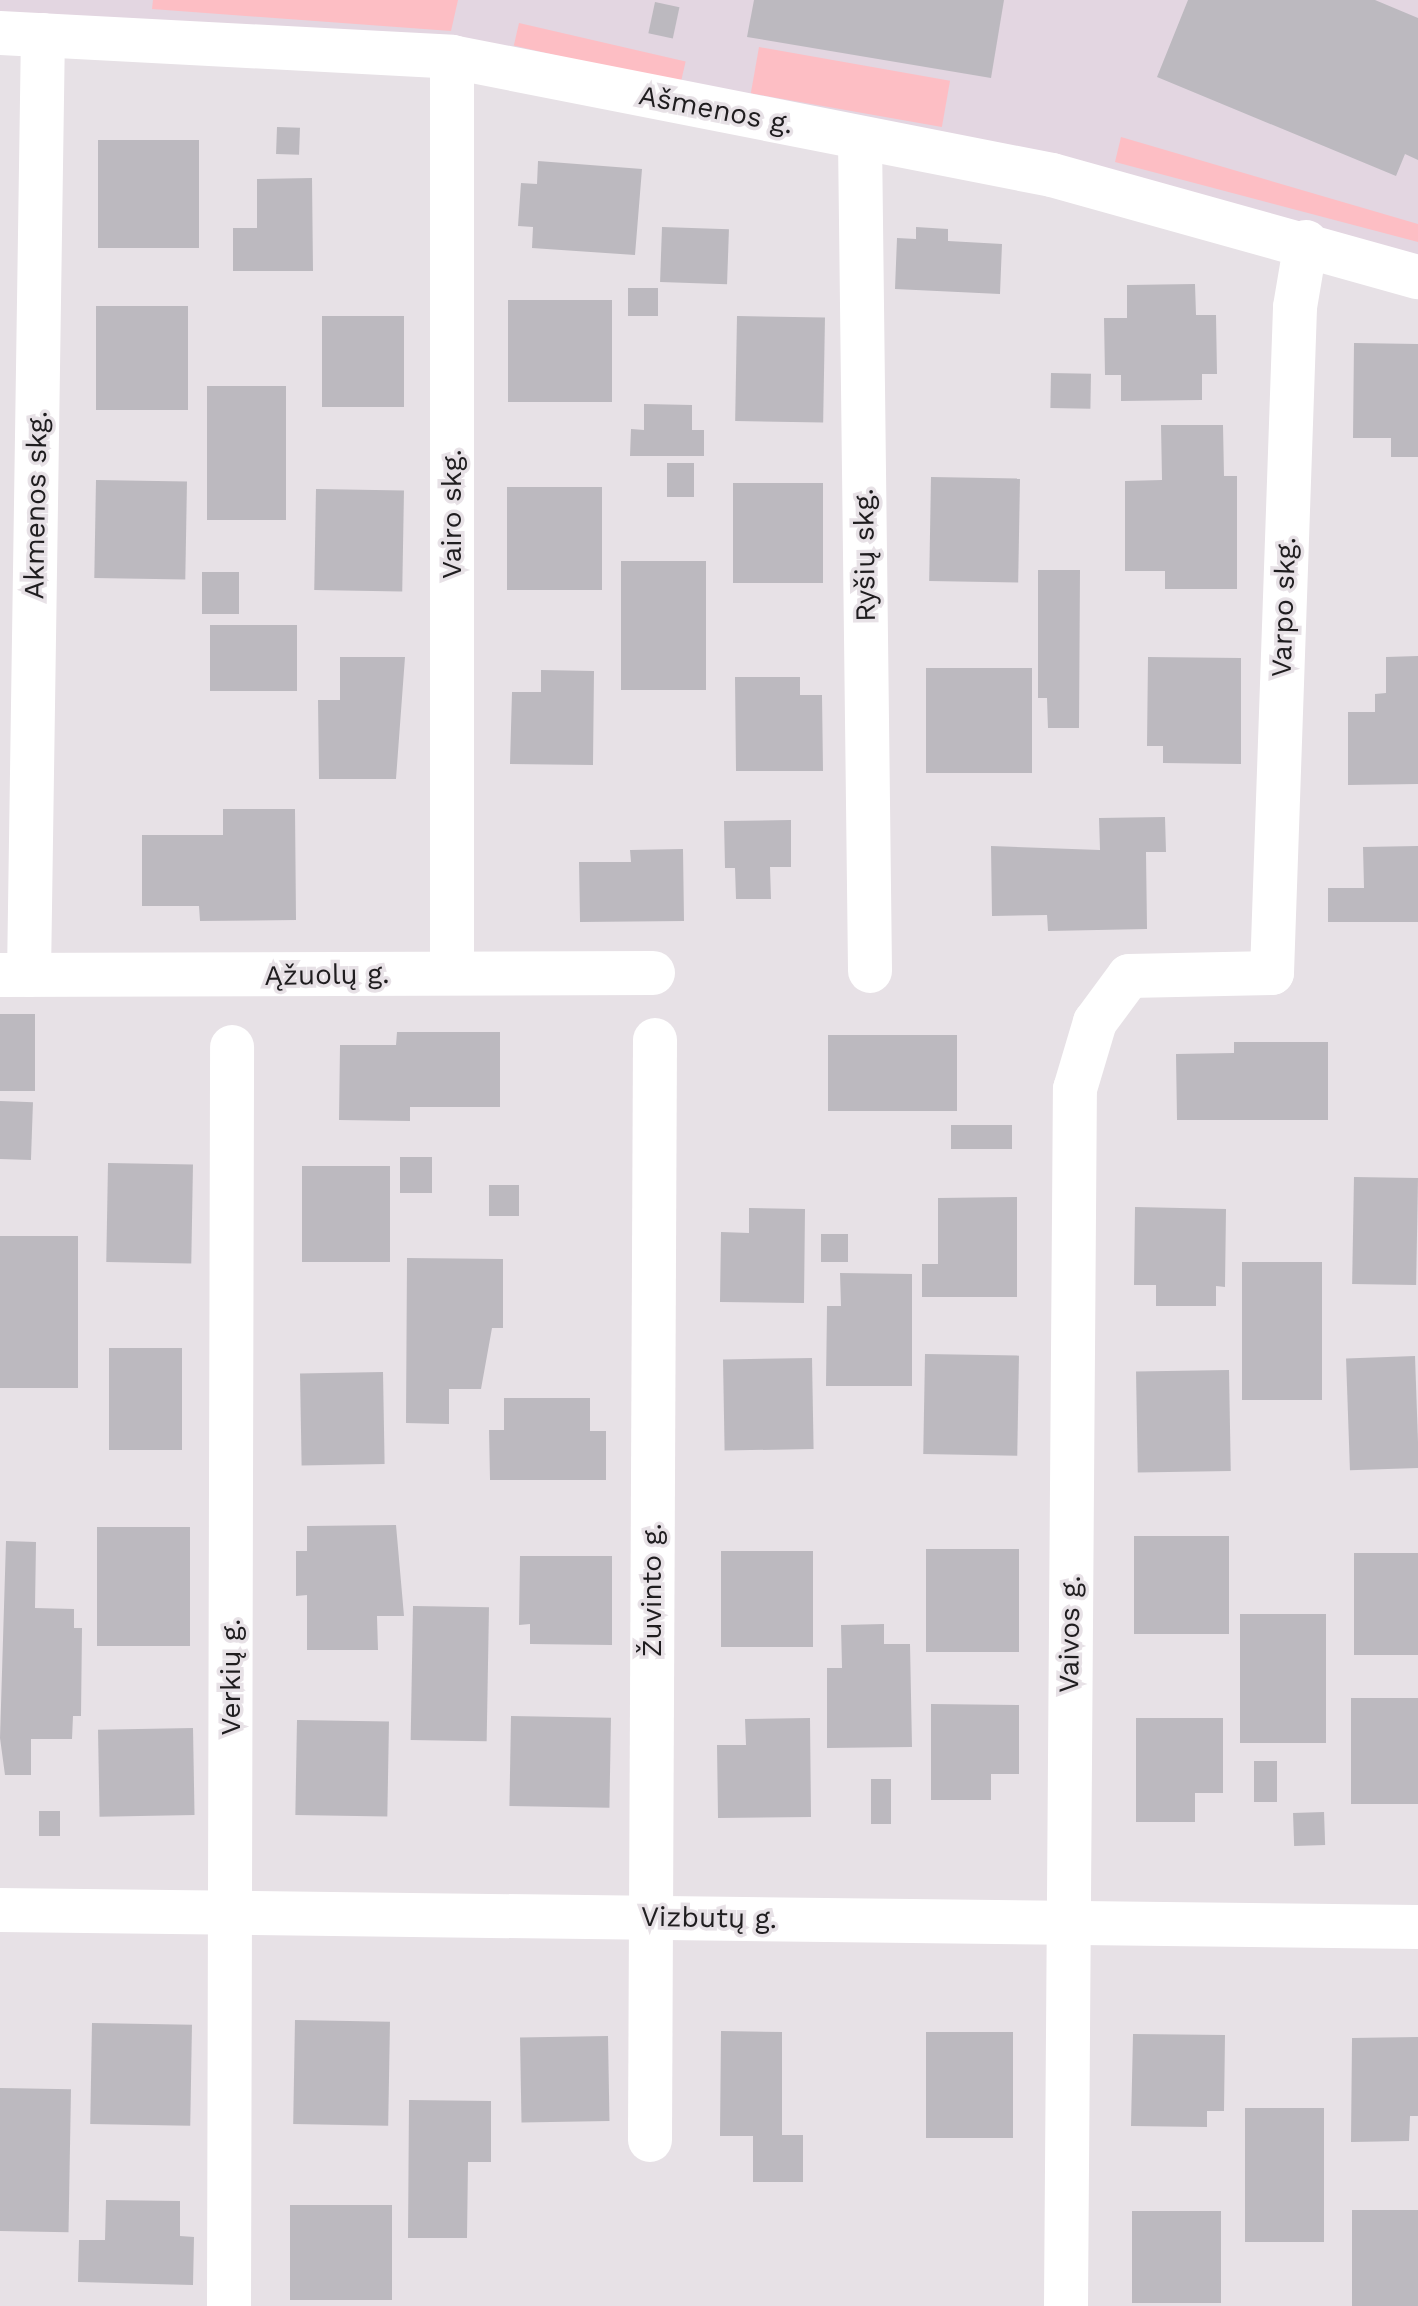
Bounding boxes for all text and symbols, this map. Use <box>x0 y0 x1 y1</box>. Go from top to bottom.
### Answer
street label: Ašmenos g. <box>636 79 796 141</box>
street label: Akmenos skg. <box>18 410 54 600</box>
street label: Vairo skg. <box>435 449 469 579</box>
street label: Ryšių skg. <box>847 488 883 622</box>
street label: Varpo skg. <box>1265 536 1303 678</box>
street label: Ąžuolų g. <box>264 957 390 993</box>
street label: Žuvinto g. <box>635 1523 669 1657</box>
street label: Vaivos g. <box>1052 1575 1088 1693</box>
street label: Verkių g. <box>214 1619 248 1735</box>
street label: Vizbutų g. <box>641 1900 777 1936</box>

